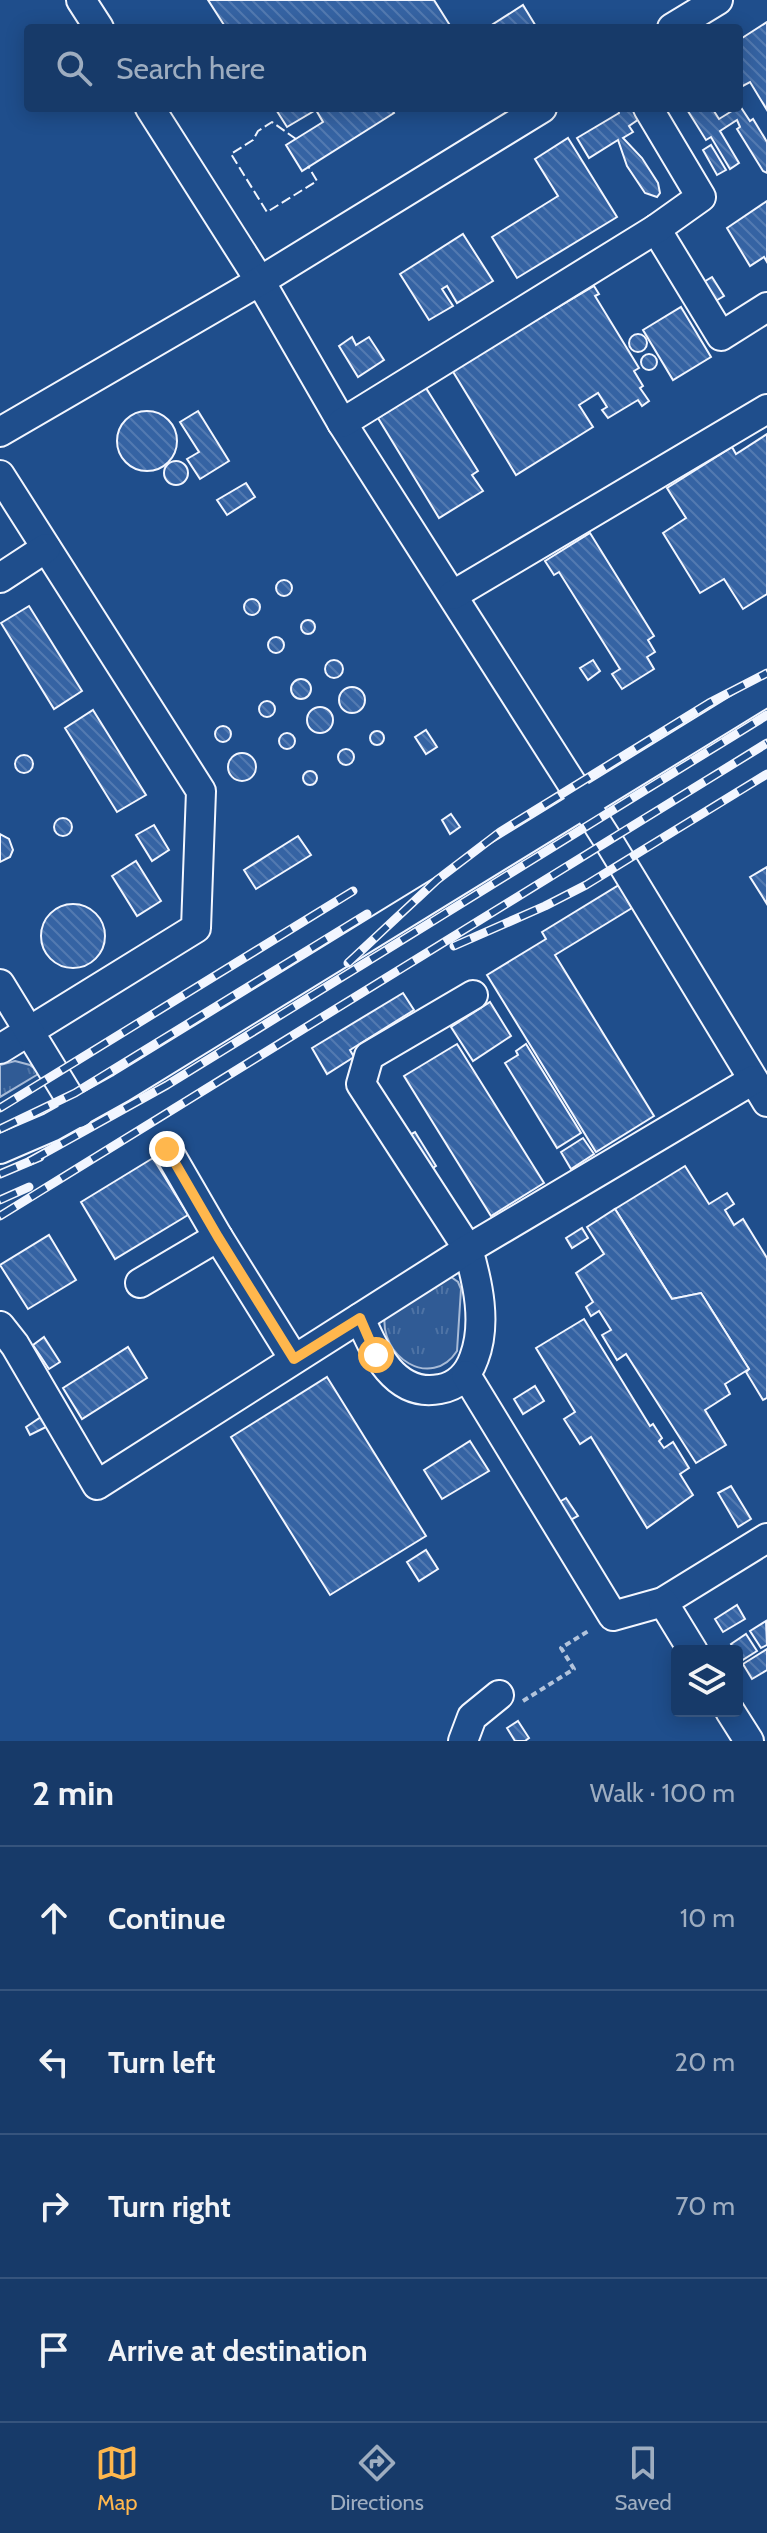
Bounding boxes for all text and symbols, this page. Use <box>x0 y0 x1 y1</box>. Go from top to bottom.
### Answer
search box <box>24 24 743 112</box>
icon: search <box>52 46 96 90</box>
text: Search here <box>116 50 265 87</box>
route end <box>149 1131 185 1167</box>
route start <box>358 1337 394 1373</box>
map controls <box>671 1645 743 1717</box>
button: layers <box>671 1645 743 1717</box>
text: 2 min <box>32 1772 114 1814</box>
text: Walk · 100 m <box>590 1777 735 1809</box>
icon: ahead <box>32 1896 76 1940</box>
text: Continue <box>108 1900 225 1937</box>
text: 10 m <box>680 1902 735 1934</box>
icon: left <box>32 2040 76 2084</box>
text: Turn left <box>108 2044 216 2081</box>
text: 20 m <box>675 2046 735 2078</box>
icon: right <box>32 2184 76 2228</box>
text: Turn right <box>108 2188 231 2225</box>
text: 70 m <box>675 2190 735 2222</box>
icon: arrive <box>32 2328 76 2372</box>
text: Arrive at destination <box>108 2332 368 2369</box>
tab: Map <box>95 2441 139 2516</box>
tab: Directions <box>330 2441 424 2516</box>
tab: Saved <box>615 2441 672 2516</box>

